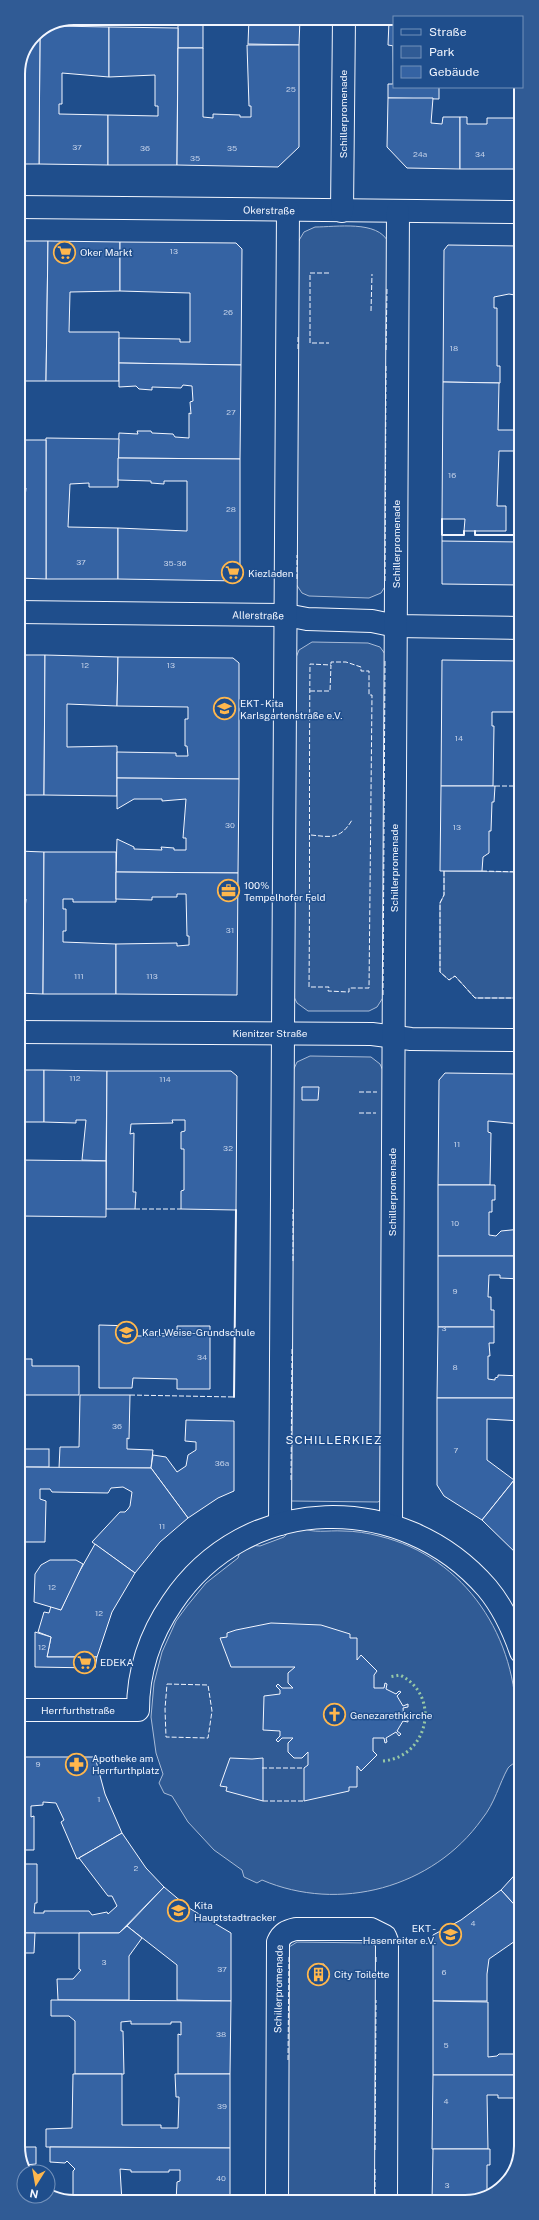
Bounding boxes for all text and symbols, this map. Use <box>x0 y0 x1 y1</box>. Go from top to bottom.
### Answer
legend <box>393 16 523 88</box>
text: Straße <box>429 25 467 39</box>
text: Park <box>429 45 455 59</box>
text: Gebäude <box>429 65 479 79</box>
street label: Schillerpromenade <box>337 70 349 158</box>
house number: 25 <box>286 84 296 94</box>
house number: 37 <box>72 142 82 152</box>
house number: 36 <box>140 143 150 153</box>
house number: 35 <box>227 143 237 153</box>
house number: 24a <box>413 149 427 159</box>
house number: 34 <box>475 149 485 159</box>
house number: 35 <box>190 153 200 163</box>
street label: Okerstraße <box>243 204 295 216</box>
supermarket icon: Oker Markt <box>52 239 78 265</box>
place label: Oker Markt <box>80 246 132 258</box>
house number: 13 <box>170 246 178 256</box>
house number: 26 <box>223 307 233 317</box>
house number: 18 <box>450 343 458 353</box>
house number: 27 <box>226 407 236 417</box>
house number: 16 <box>448 470 456 480</box>
street label: Schillerpromenade <box>390 500 402 588</box>
house number: 28 <box>226 504 236 514</box>
house number: 37 <box>76 557 86 567</box>
house number: 35-36 <box>163 558 187 568</box>
supermarket icon: Kiezladen <box>219 560 245 586</box>
place label: Kiezladen <box>248 567 294 579</box>
street label: Allerstraße <box>232 609 284 621</box>
house number: 12 <box>81 660 89 670</box>
house number: 13 <box>167 660 175 670</box>
school or university icon: EKT - Kita Karlsgartenstraße e.V. <box>211 696 237 722</box>
place label: EKT - Kita Karlsgartenstraße e.V. <box>240 697 342 721</box>
house number: 14 <box>455 733 463 743</box>
house number: 30 <box>225 820 235 830</box>
house number: 13 <box>453 822 461 832</box>
street label: Schillerpromenade <box>388 824 400 912</box>
office icon: 100% Tempelhofer Feld <box>216 878 242 904</box>
place label: 100% Tempelhofer Feld <box>244 879 326 903</box>
house number: 31 <box>226 925 234 935</box>
house number: 111 <box>74 971 84 981</box>
house number: 113 <box>146 971 158 981</box>
street label: Kienitzer Straße <box>232 1027 308 1039</box>
house number: 112 <box>69 1073 81 1083</box>
house number: 114 <box>159 1074 171 1084</box>
house number: 11 <box>454 1139 460 1149</box>
house number: 32 <box>223 1143 233 1153</box>
street label: Schillerpromenade <box>386 1148 398 1236</box>
house number: 10 <box>451 1218 459 1228</box>
house number: 9 <box>453 1286 458 1296</box>
school or university icon: Karl-Weise-Grundschule <box>114 1319 140 1345</box>
house number: 3 <box>441 1323 447 1333</box>
place label: Karl-Weise-Grundschule <box>142 1326 256 1338</box>
house number: 34 <box>197 1352 207 1362</box>
house number: 8 <box>452 1362 458 1372</box>
house number: 36 <box>112 1421 122 1431</box>
district label: SCHILLERKIEZ <box>286 1433 382 1447</box>
house number: 7 <box>454 1445 459 1455</box>
house number: 36a <box>215 1458 229 1468</box>
house number: 11 <box>159 1521 165 1531</box>
house number: 12 <box>48 1582 56 1592</box>
house number: 12 <box>95 1608 103 1618</box>
house number: 12 <box>38 1642 46 1652</box>
supermarket icon: EDEKA <box>72 1649 98 1675</box>
place label: EDEKA <box>100 1656 134 1668</box>
church icon: Genezarethkirche <box>321 1702 347 1728</box>
street label: Herrfurthstraße <box>41 1704 115 1716</box>
place label: Genezarethkirche <box>350 1709 433 1721</box>
pharmacy icon: Apotheke am Herrfurthplatz <box>64 1751 90 1777</box>
place label: Apotheke am Herrfurthplatz <box>92 1752 160 1776</box>
house number: 9 <box>36 1759 41 1769</box>
house number: 1 <box>97 1794 101 1804</box>
house number: 2 <box>134 1863 139 1873</box>
school or university icon: Kita Hauptstadtracker <box>165 1898 191 1924</box>
place label: Kita Hauptstadtracker <box>194 1899 276 1923</box>
house number: 4 <box>470 1918 476 1928</box>
school or university icon: EKT - Hasenreiter e.V. <box>438 1921 464 1947</box>
place label: EKT - Hasenreiter e.V. <box>363 1922 436 1946</box>
street label: Schillerpromenade <box>271 1944 285 2033</box>
house number: 3 <box>101 1957 107 1967</box>
building icon: City Toilette <box>306 1961 332 1987</box>
house number: 37 <box>217 1964 227 1974</box>
house number: 6 <box>442 1967 447 1977</box>
place label: City Toilette <box>334 1968 390 1980</box>
house number: 38 <box>216 2029 226 2039</box>
house number: 5 <box>443 2040 449 2050</box>
house number: 4 <box>443 2096 449 2106</box>
house number: 39 <box>217 2101 227 2111</box>
north arrow <box>16 2164 56 2204</box>
house number: 40 <box>216 2173 226 2183</box>
house number: 3 <box>444 2180 450 2190</box>
text: N <box>29 2187 39 2201</box>

